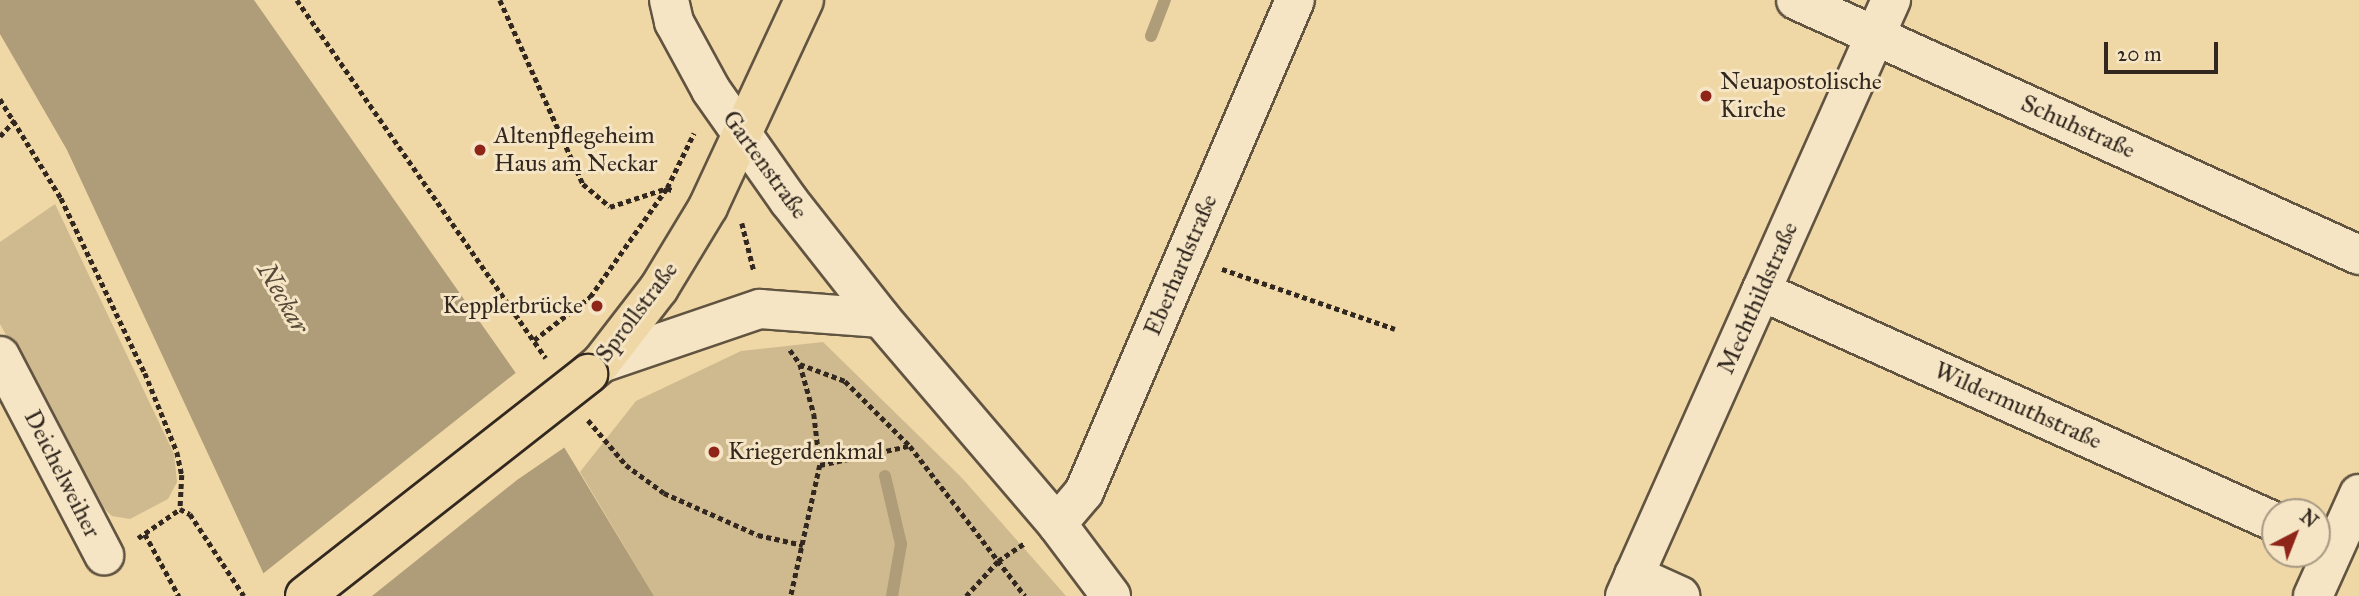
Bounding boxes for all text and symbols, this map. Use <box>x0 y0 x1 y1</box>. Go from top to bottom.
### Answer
scale bar <box>2107 28 2221 72</box>
text: 20 m <box>2117 41 2162 67</box>
place label: Neuapostolische Kirche <box>1720 68 1882 124</box>
marker: Neuapostolische Kirche <box>1698 88 1714 104</box>
street label: Schuhstraße <box>2016 89 2140 165</box>
street label: Gartenstraße <box>716 105 814 225</box>
place label: Altenpflegeheim Haus am Neckar <box>494 122 657 178</box>
marker: Altenpflegeheim Haus am Neckar <box>472 142 488 158</box>
street label: Eberhardstraße <box>1138 190 1224 340</box>
street label: Mechthildstraße <box>1712 217 1804 379</box>
street label: Sprollstraße <box>590 256 684 368</box>
water label: Neckar <box>250 257 316 339</box>
place label: Kepplerbrücke <box>442 292 583 320</box>
marker: Kepplerbrücke <box>589 298 605 314</box>
street label: Wildermuthstraße <box>1930 356 2106 456</box>
street label: Deichelweiher <box>18 405 106 543</box>
place label: Kriegerdenkmal <box>728 438 884 466</box>
marker: Kriegerdenkmal <box>706 444 722 460</box>
north arrow <box>2261 498 2331 568</box>
text: N <box>2295 505 2323 532</box>

